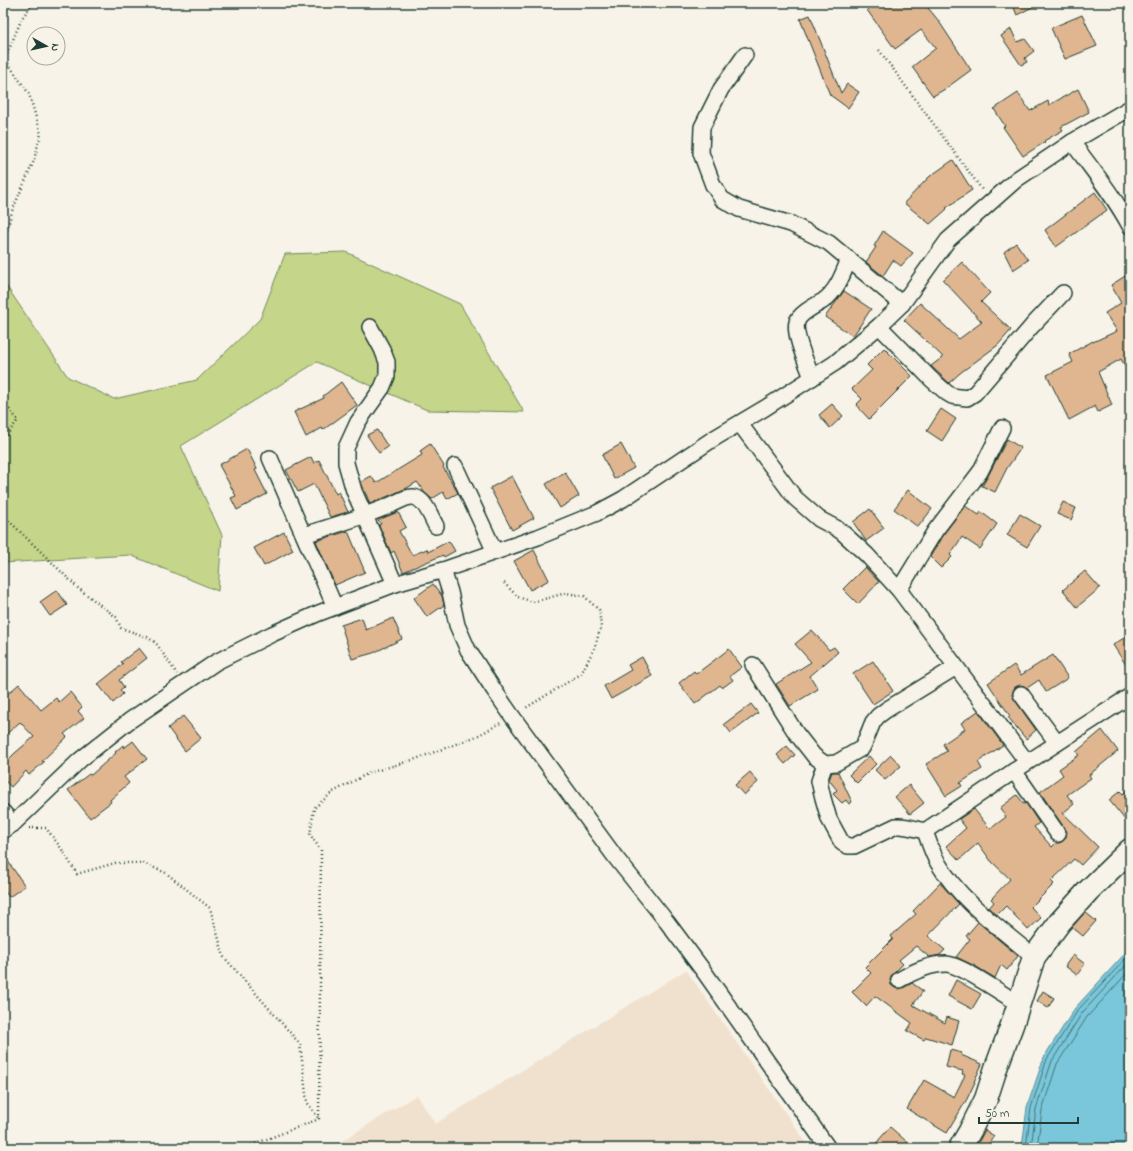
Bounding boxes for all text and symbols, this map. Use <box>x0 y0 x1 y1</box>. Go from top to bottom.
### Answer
north arrow <box>26 26 66 66</box>
text: N <box>46 42 63 52</box>
scale bar <box>979 1099 1078 1125</box>
text: 50 m <box>985 1105 1009 1123</box>

